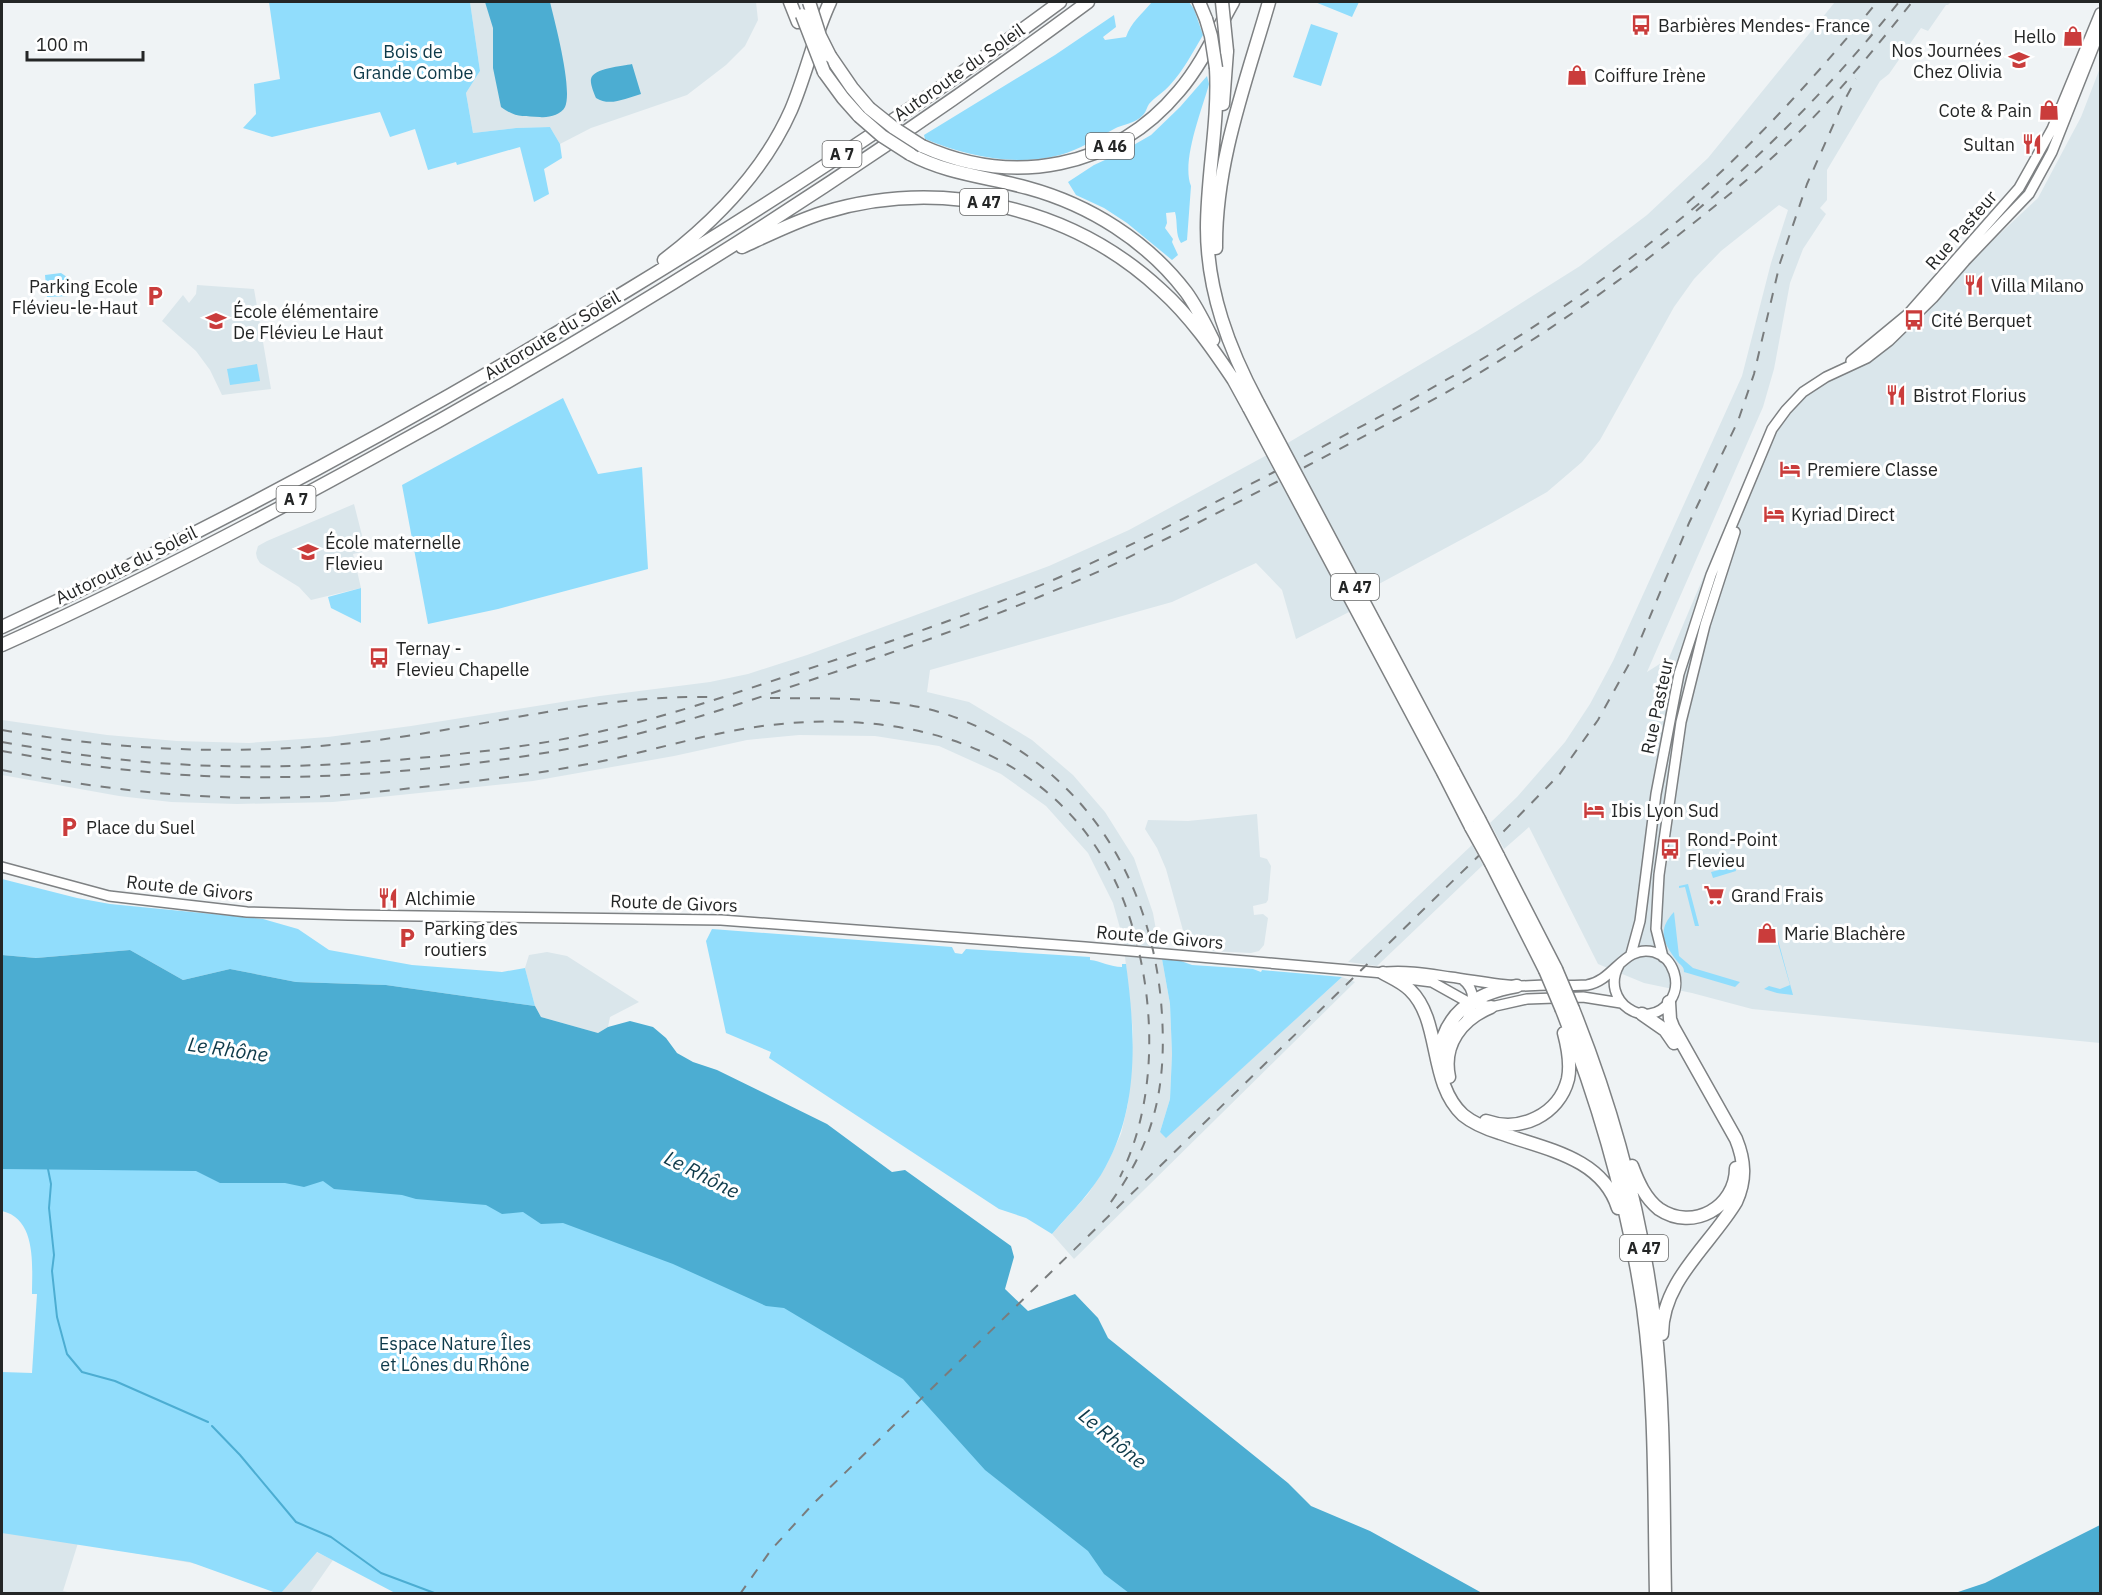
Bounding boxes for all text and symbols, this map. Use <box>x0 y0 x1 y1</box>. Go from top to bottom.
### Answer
bus stop icon: Barbières Mendes- France <box>1629 13 1653 37</box>
place label: Barbières Mendes- France <box>1658 14 1870 37</box>
street label: Autoroute du Soleil <box>889 18 1029 126</box>
scale bar <box>27 24 142 62</box>
shop icon: Hello <box>2061 24 2085 48</box>
place label: Hello <box>2014 25 2056 48</box>
text: 100 m <box>36 33 88 56</box>
place label: Nos Journées Chez Olivia <box>1891 39 2002 83</box>
park label: Bois de Grande Combe <box>353 40 473 84</box>
school or university icon: Nos Journées Chez Olivia <box>2007 48 2031 72</box>
shop icon: Coiffure Irène <box>1565 63 1589 87</box>
place label: Coiffure Irène <box>1594 64 1706 87</box>
shop icon: Cote & Pain <box>2037 98 2061 122</box>
place label: Cote & Pain <box>1939 99 2032 122</box>
restaurant icon: Sultan <box>2020 132 2044 156</box>
road number: A 46 <box>1086 133 1134 159</box>
place label: Sultan <box>1963 133 2015 156</box>
road number: A 7 <box>822 141 862 167</box>
street label: Rue Pasteur <box>1920 185 2002 274</box>
road number: A 47 <box>960 189 1008 215</box>
restaurant icon: Villa Milano <box>1962 273 1986 297</box>
place label: Villa Milano <box>1991 274 2084 297</box>
place label: Parking Ecole Flévieu-le-Haut <box>12 275 138 319</box>
parking icon: Parking Ecole Flévieu-le-Haut <box>143 284 167 308</box>
street label: Autoroute du Soleil <box>480 285 624 385</box>
place label: École élémentaire De Flévieu Le Haut <box>233 300 383 344</box>
bus stop icon: Cité Berquet <box>1902 308 1926 332</box>
school or university icon: École élémentaire De Flévieu Le Haut <box>204 309 228 333</box>
place label: Cité Berquet <box>1931 309 2032 332</box>
restaurant icon: Bistrot Florius <box>1884 383 1908 407</box>
place label: Bistrot Florius <box>1913 384 2027 407</box>
hotel icon: Premiere Classe <box>1778 457 1802 481</box>
place label: Premiere Classe <box>1807 458 1938 481</box>
road number: A 7 <box>276 486 316 512</box>
hotel icon: Kyriad Direct <box>1762 502 1786 526</box>
place label: Kyriad Direct <box>1791 503 1895 526</box>
street label: Autoroute du Soleil <box>51 521 201 609</box>
place label: École maternelle Flevieu <box>325 531 461 575</box>
school or university icon: École maternelle Flevieu <box>296 540 320 564</box>
road number: A 47 <box>1331 574 1379 600</box>
place label: Ternay - Flevieu Chapelle <box>396 637 529 681</box>
bus stop icon: Ternay - Flevieu Chapelle <box>367 646 391 670</box>
street label: Rue Pasteur <box>1636 655 1678 756</box>
hotel icon: Ibis Lyon Sud <box>1582 798 1606 822</box>
place label: Ibis Lyon Sud <box>1611 799 1719 822</box>
parking icon: Place du Suel <box>57 815 81 839</box>
place label: Place du Suel <box>86 816 195 839</box>
place label: Rond-Point Flevieu <box>1687 828 1778 872</box>
bus stop icon: Rond-Point Flevieu <box>1658 837 1682 861</box>
street label: Route de Givors <box>125 870 255 906</box>
supermarket icon: Grand Frais <box>1702 883 1726 907</box>
place label: Grand Frais <box>1731 884 1824 907</box>
restaurant icon: Alchimie <box>376 886 400 910</box>
place label: Alchimie <box>405 887 475 910</box>
street label: Route de Givors <box>610 889 738 917</box>
place label: Parking des routiers <box>424 917 518 961</box>
street label: Route de Givors <box>1095 920 1225 954</box>
shop icon: Marie Blachère <box>1755 921 1779 945</box>
place label: Marie Blachère <box>1784 922 1905 945</box>
parking icon: Parking des routiers <box>395 926 419 950</box>
water label: Le Rhône <box>186 1030 270 1068</box>
water label: Le Rhône <box>660 1144 744 1204</box>
road number: A 47 <box>1620 1235 1668 1261</box>
park label: Espace Nature Îles et Lônes du Rhône <box>379 1332 531 1376</box>
water label: Le Rhône <box>1073 1402 1153 1474</box>

